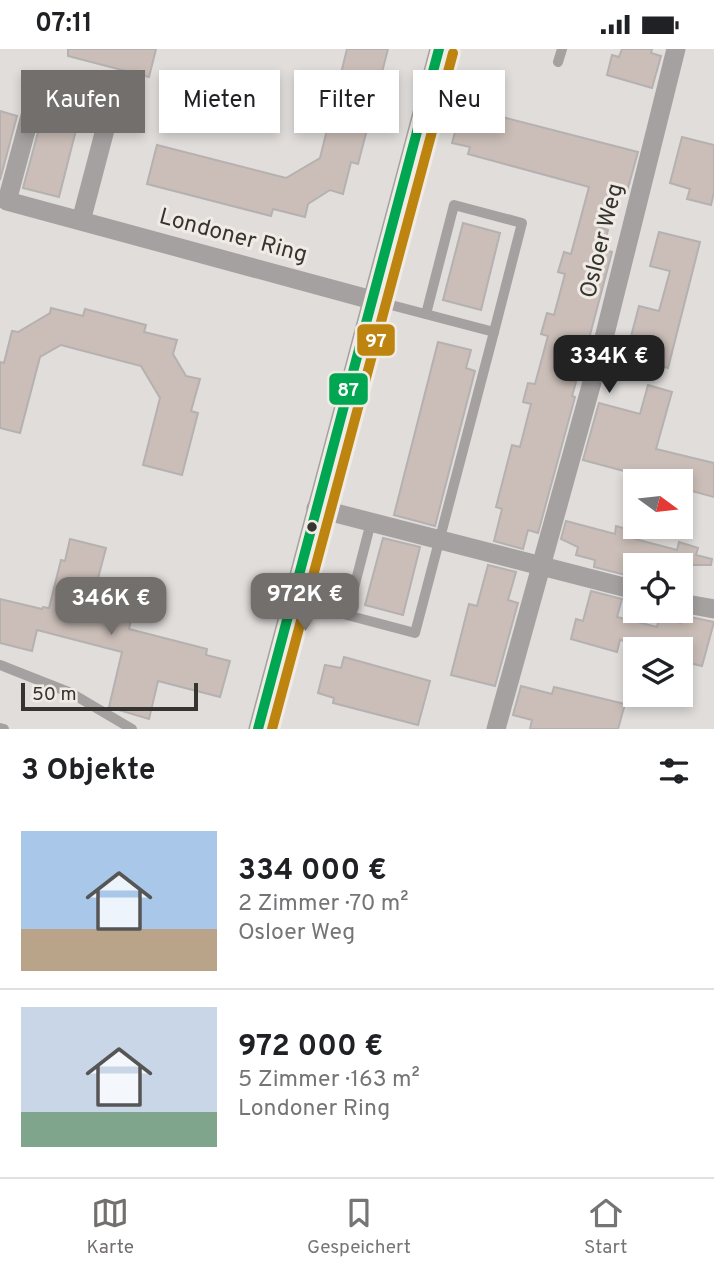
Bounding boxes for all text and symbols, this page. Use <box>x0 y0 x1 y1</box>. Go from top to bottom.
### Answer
text: 07:11 <box>35 8 93 41</box>
chip: Kaufen <box>21 70 145 133</box>
chip: Mieten <box>159 70 280 133</box>
chip: Filter <box>294 70 399 133</box>
chip: Neu <box>413 70 505 133</box>
street label: Osloer Weg <box>575 181 631 301</box>
street label: Londoner Ring <box>156 203 310 271</box>
line badge: 97 <box>356 323 396 357</box>
text: 97 <box>365 330 387 354</box>
pin: 334K € <box>552 335 666 395</box>
text: 334K € <box>570 343 649 372</box>
line badge: 87 <box>328 372 369 406</box>
text: 87 <box>337 379 359 403</box>
north arrow <box>623 469 693 539</box>
map controls <box>623 469 693 707</box>
unlabelled marker <box>305 520 319 534</box>
button: locate <box>623 553 693 623</box>
pin: 972K € <box>248 573 362 633</box>
pin: 346K € <box>54 577 168 637</box>
text: 972K € <box>267 581 343 610</box>
text: 346K € <box>71 585 151 614</box>
button: layers <box>623 637 693 707</box>
scale bar <box>21 680 198 712</box>
text: 50 m <box>32 683 77 707</box>
icon: filters <box>655 752 693 790</box>
text: 3 Objekte <box>21 753 156 790</box>
text: 334 000 € <box>238 853 387 890</box>
icon: home <box>77 859 161 943</box>
text: 2 Zimmer · 70 m² <box>238 890 409 919</box>
text: Osloer Weg <box>238 919 355 948</box>
text: 972 000 € <box>238 1029 383 1066</box>
icon: home <box>77 1035 161 1119</box>
text: 5 Zimmer · 163 m² <box>238 1066 420 1095</box>
text: Londoner Ring <box>238 1095 390 1124</box>
tab: Karte <box>87 1194 134 1260</box>
tab: Gespeichert <box>307 1194 411 1260</box>
tab: Start <box>584 1194 627 1260</box>

